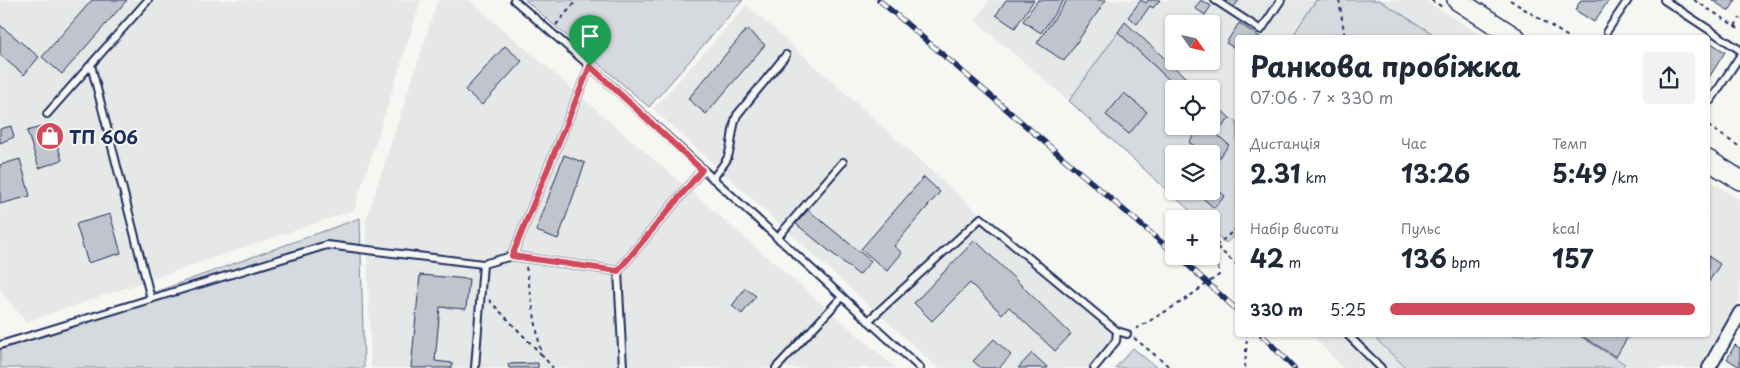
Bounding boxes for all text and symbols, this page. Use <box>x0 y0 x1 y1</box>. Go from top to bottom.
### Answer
pin <box>569 15 611 66</box>
north arrow <box>1165 15 1220 70</box>
map controls <box>1165 15 1220 265</box>
icon: arrive <box>576 22 604 50</box>
text: Ранкова пробіжка <box>1250 44 1521 87</box>
button: share <box>1643 52 1695 104</box>
button: locate <box>1165 80 1220 135</box>
text: 07:06 · 7 × 330 m <box>1250 85 1393 109</box>
shop icon: ТП 606 <box>35 121 65 151</box>
place label: ТП 606 <box>69 123 138 150</box>
text: Дистанція <box>1250 133 1321 154</box>
text: Час <box>1401 133 1427 154</box>
text: Темп <box>1552 133 1587 154</box>
button: layers <box>1165 145 1220 200</box>
text: 2.31 <box>1250 154 1301 192</box>
text: 13:26 <box>1401 154 1470 192</box>
text: 5:49 <box>1552 154 1607 192</box>
text: km <box>1301 167 1326 188</box>
text: /km <box>1607 167 1639 188</box>
button: + <box>1165 210 1220 265</box>
text: Набір висоти <box>1250 218 1339 239</box>
text: Пульс <box>1401 218 1441 239</box>
text: kcal <box>1552 218 1580 239</box>
text: 42 <box>1250 239 1284 277</box>
text: 136 <box>1401 239 1447 277</box>
text: 157 <box>1552 239 1594 277</box>
text: m <box>1284 252 1301 273</box>
text: bpm <box>1447 252 1480 273</box>
text: 330 m <box>1250 297 1303 321</box>
text: 5:25 <box>1330 297 1366 321</box>

